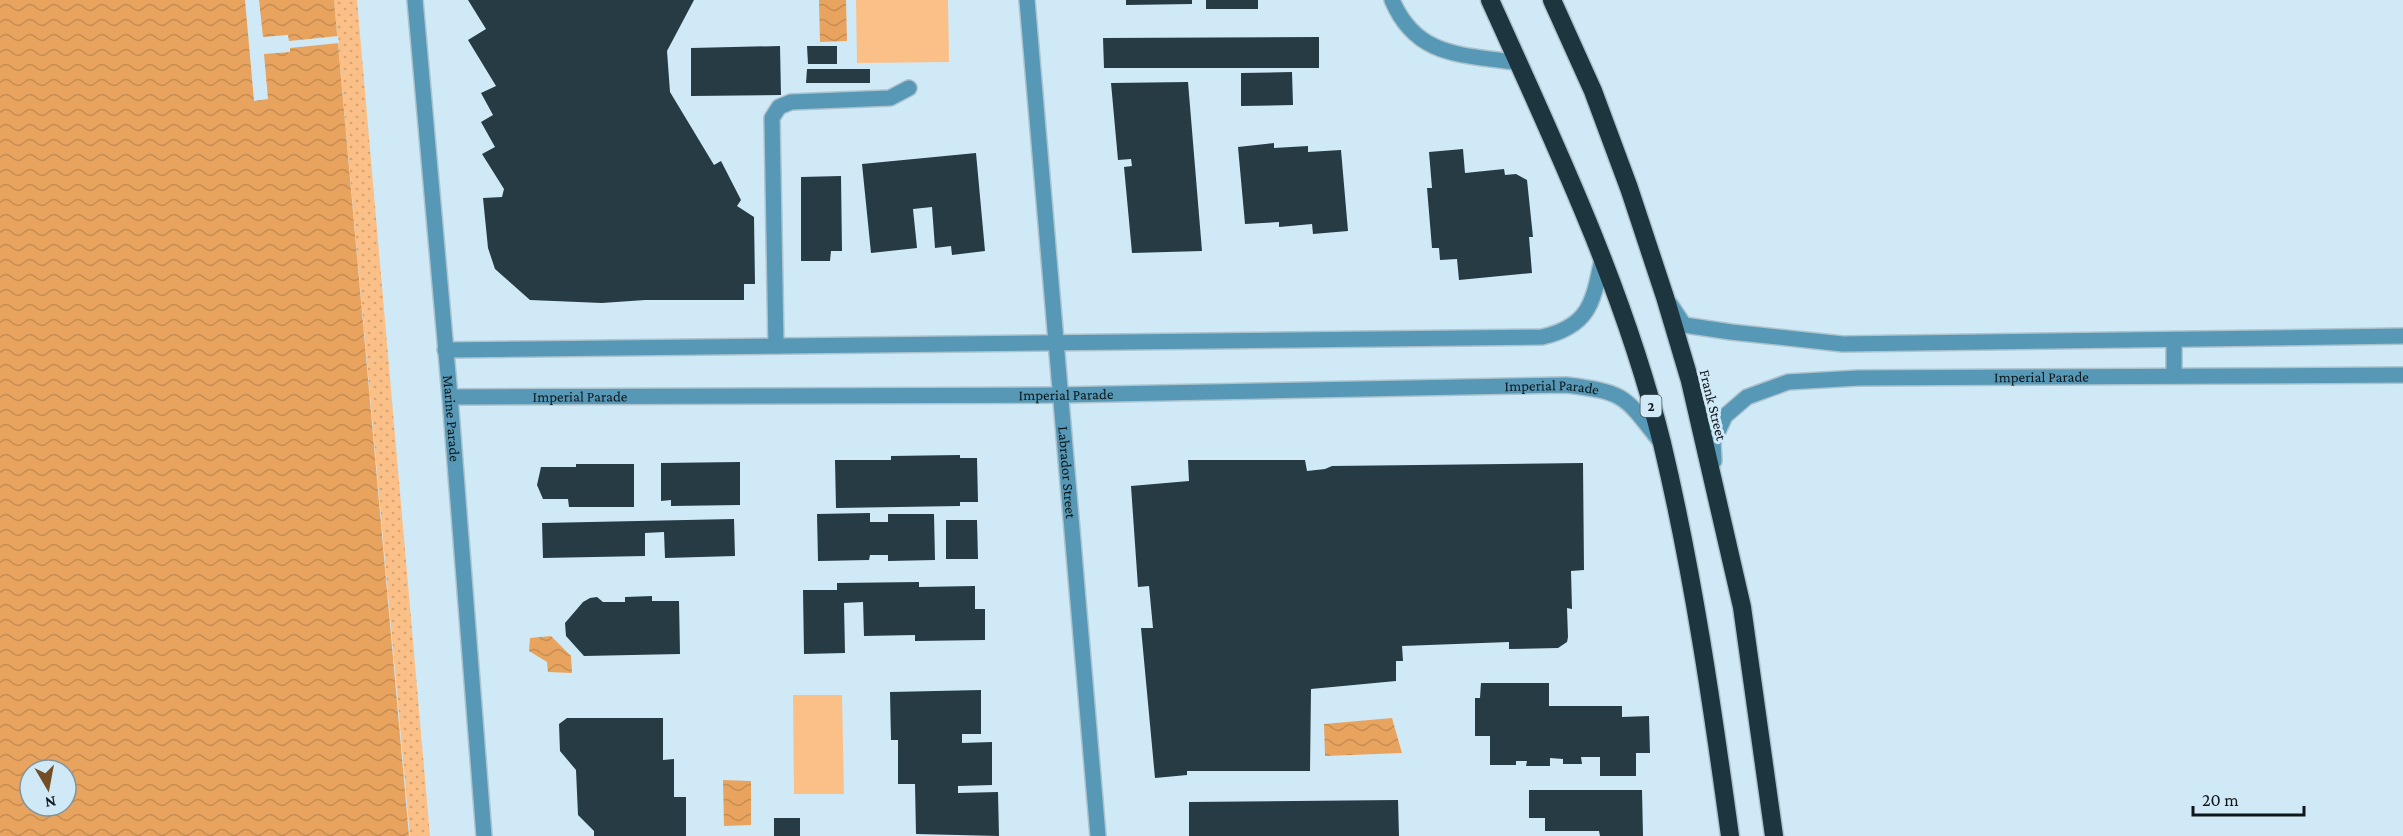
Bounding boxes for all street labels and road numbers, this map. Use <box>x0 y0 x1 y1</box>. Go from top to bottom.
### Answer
street label: Frank Street <box>1696 368 1730 443</box>
street label: Imperial Parade <box>1994 369 2089 386</box>
street label: Marine Parade <box>440 374 463 463</box>
street label: Imperial Parade <box>1504 377 1601 398</box>
street label: Imperial Parade <box>1019 386 1114 404</box>
street label: Imperial Parade <box>533 388 628 406</box>
road number: 2 <box>1640 395 1662 417</box>
street label: Labrador Street <box>1055 425 1079 520</box>

